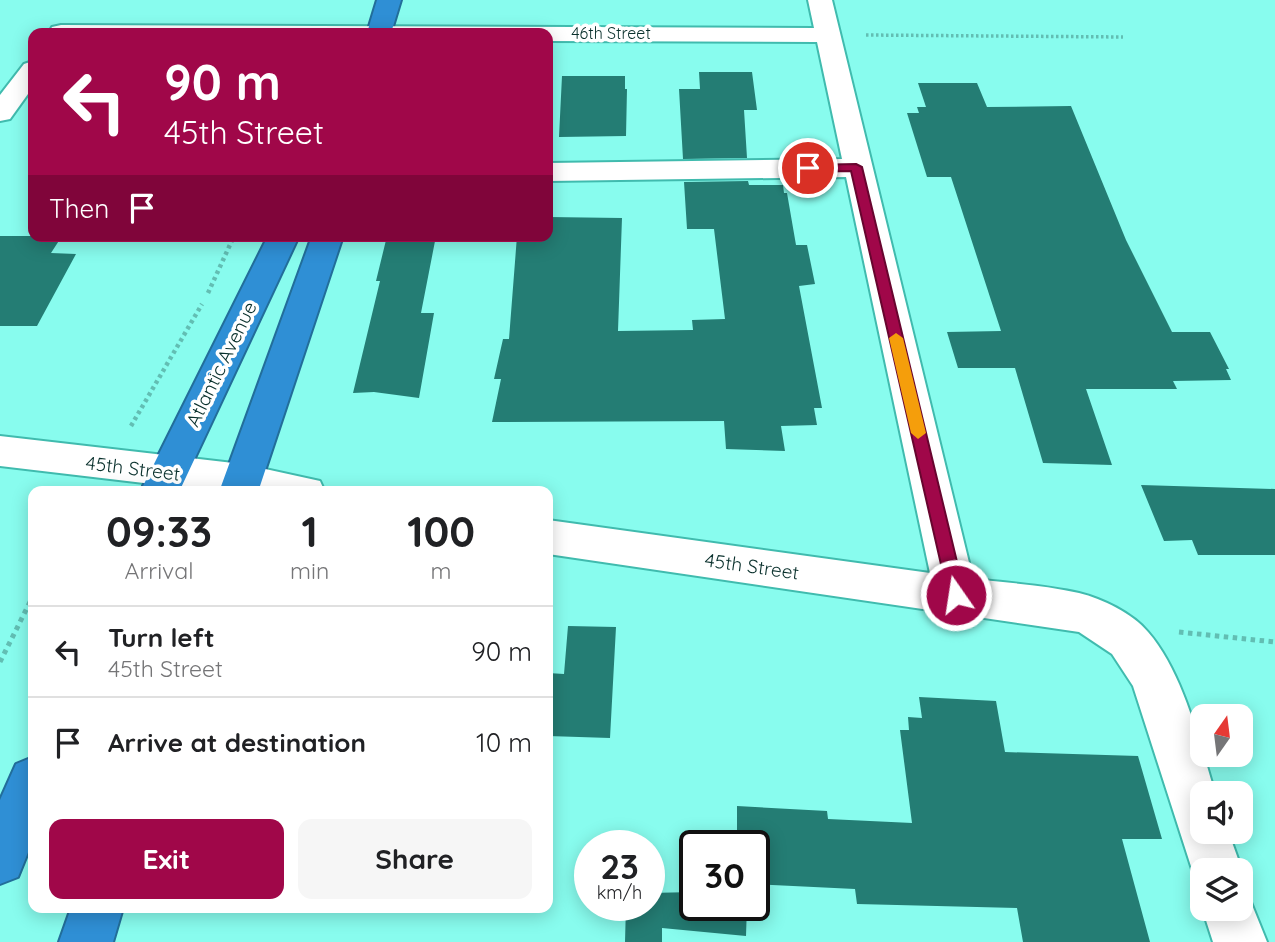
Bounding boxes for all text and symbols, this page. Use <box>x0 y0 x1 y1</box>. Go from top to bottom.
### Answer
street label: 46th Street <box>571 23 651 43</box>
text: 90 m <box>164 51 281 112</box>
icon: left <box>49 56 140 147</box>
text: 45th Street <box>164 112 324 152</box>
pin <box>778 138 838 198</box>
icon: arrive <box>789 149 827 187</box>
icon: arrive <box>123 189 161 227</box>
text: Then <box>49 192 109 225</box>
street label: Atlantic Avenue <box>180 298 262 430</box>
street label: 45th Street <box>84 450 182 486</box>
text: 09:33 <box>106 505 212 558</box>
text: 1 <box>301 505 318 558</box>
text: 100 <box>407 505 475 558</box>
street label: 45th Street <box>703 548 801 584</box>
text: Arrival <box>125 556 193 585</box>
text: min <box>290 556 329 585</box>
text: m <box>431 556 452 585</box>
position arrow <box>919 558 993 632</box>
text: Turn left <box>108 621 215 654</box>
icon: left <box>49 633 87 671</box>
text: 90 m <box>471 635 532 668</box>
text: 45th Street <box>108 654 223 683</box>
north arrow <box>1190 704 1253 766</box>
map controls <box>1190 704 1253 921</box>
icon: arrive <box>49 724 87 762</box>
text: Arrive at destination <box>108 726 366 759</box>
text: 10 m <box>476 726 532 759</box>
button: sound <box>1190 781 1253 844</box>
button: Exit <box>49 819 284 899</box>
button: Share <box>298 819 532 899</box>
speed limit sign: 30 <box>679 830 770 921</box>
text: 23 <box>600 844 639 888</box>
button: layers <box>1190 858 1253 921</box>
text: km/h <box>597 881 642 904</box>

